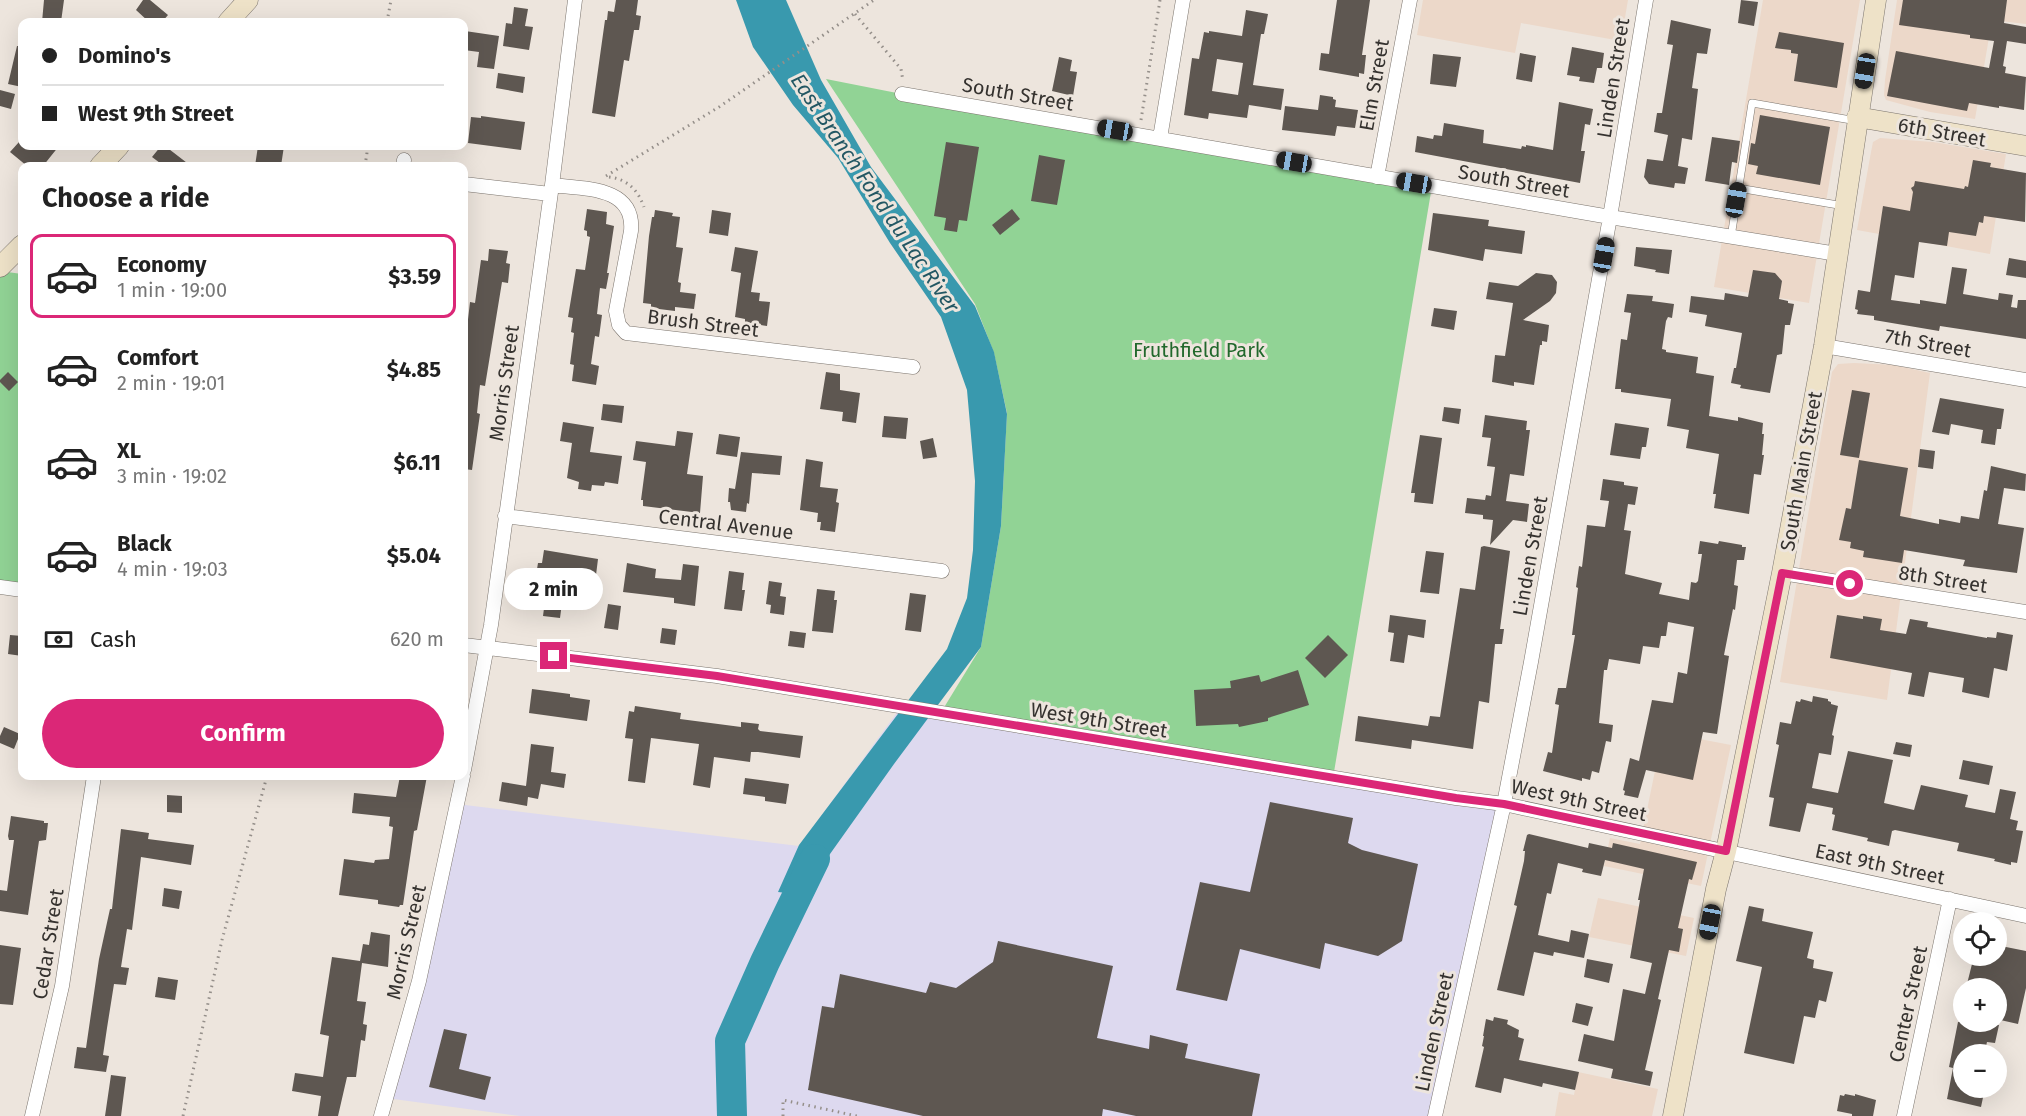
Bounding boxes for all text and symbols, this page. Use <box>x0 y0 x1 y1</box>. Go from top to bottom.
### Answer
street label: Linden Street <box>1592 15 1634 140</box>
street label: Elm Street <box>1354 36 1394 133</box>
text: Domino's <box>78 42 171 69</box>
car <box>1853 52 1877 90</box>
water label: East Branch Fond du Lac River <box>785 68 965 318</box>
street label: South Street <box>960 72 1076 116</box>
text: West 9th Street <box>78 100 234 127</box>
street label: 6th Street <box>1896 112 1989 152</box>
car <box>1096 118 1134 142</box>
car <box>1275 150 1313 174</box>
street label: South Street <box>1456 159 1572 203</box>
car <box>1395 171 1433 195</box>
car <box>1724 181 1748 219</box>
text: Choose a ride <box>42 182 209 214</box>
car <box>1592 236 1616 274</box>
icon: car <box>45 249 99 303</box>
text: Economy <box>117 251 206 278</box>
text: $3.59 <box>388 263 441 290</box>
text: 1 min · 19:00 <box>117 278 227 302</box>
street label: Brush Street <box>646 304 761 342</box>
street label: Morris Street <box>484 323 524 443</box>
street label: 7th Street <box>1883 324 1974 363</box>
park label: Fruthfield Park <box>1133 338 1266 362</box>
icon: car <box>45 342 99 396</box>
text: Comfort <box>117 344 198 371</box>
text: $4.85 <box>387 356 441 383</box>
text: 2 min · 19:01 <box>117 371 225 395</box>
street label: South Main Street <box>1775 388 1827 553</box>
icon: car <box>45 435 99 489</box>
text: XL <box>117 437 141 464</box>
text: $6.11 <box>393 449 441 476</box>
text: 3 min · 19:02 <box>117 464 227 488</box>
street label: Linden Street <box>1508 493 1552 618</box>
street label: Central Avenue <box>657 504 795 544</box>
icon: car <box>45 528 99 582</box>
text: Black <box>117 530 172 557</box>
text: $5.04 <box>387 542 441 569</box>
text: 4 min · 19:03 <box>117 557 228 581</box>
street label: 8th Street <box>1897 560 1990 598</box>
callout: 2 min <box>504 569 604 611</box>
route start <box>1836 570 1863 597</box>
text: 2 min <box>529 577 578 601</box>
icon: cash <box>42 623 75 656</box>
text: Cash <box>90 626 137 653</box>
text: 620 m <box>390 627 444 651</box>
route end <box>540 642 567 669</box>
street label: West 9th Street <box>1029 697 1170 743</box>
button: Confirm <box>42 699 444 768</box>
street label: West 9th Street <box>1509 774 1650 826</box>
street label: East 9th Street <box>1813 839 1948 890</box>
street label: Morris Street <box>381 881 431 1002</box>
street label: Cedar Street <box>27 886 69 1001</box>
car <box>1698 903 1722 941</box>
map controls <box>1953 912 2007 1098</box>
button: locate <box>1953 912 2007 966</box>
street label: Center Street <box>1884 943 1932 1064</box>
street label: Linden Street <box>1410 969 1459 1094</box>
button: + <box>1953 978 2007 1032</box>
button: − <box>1953 1044 2007 1098</box>

